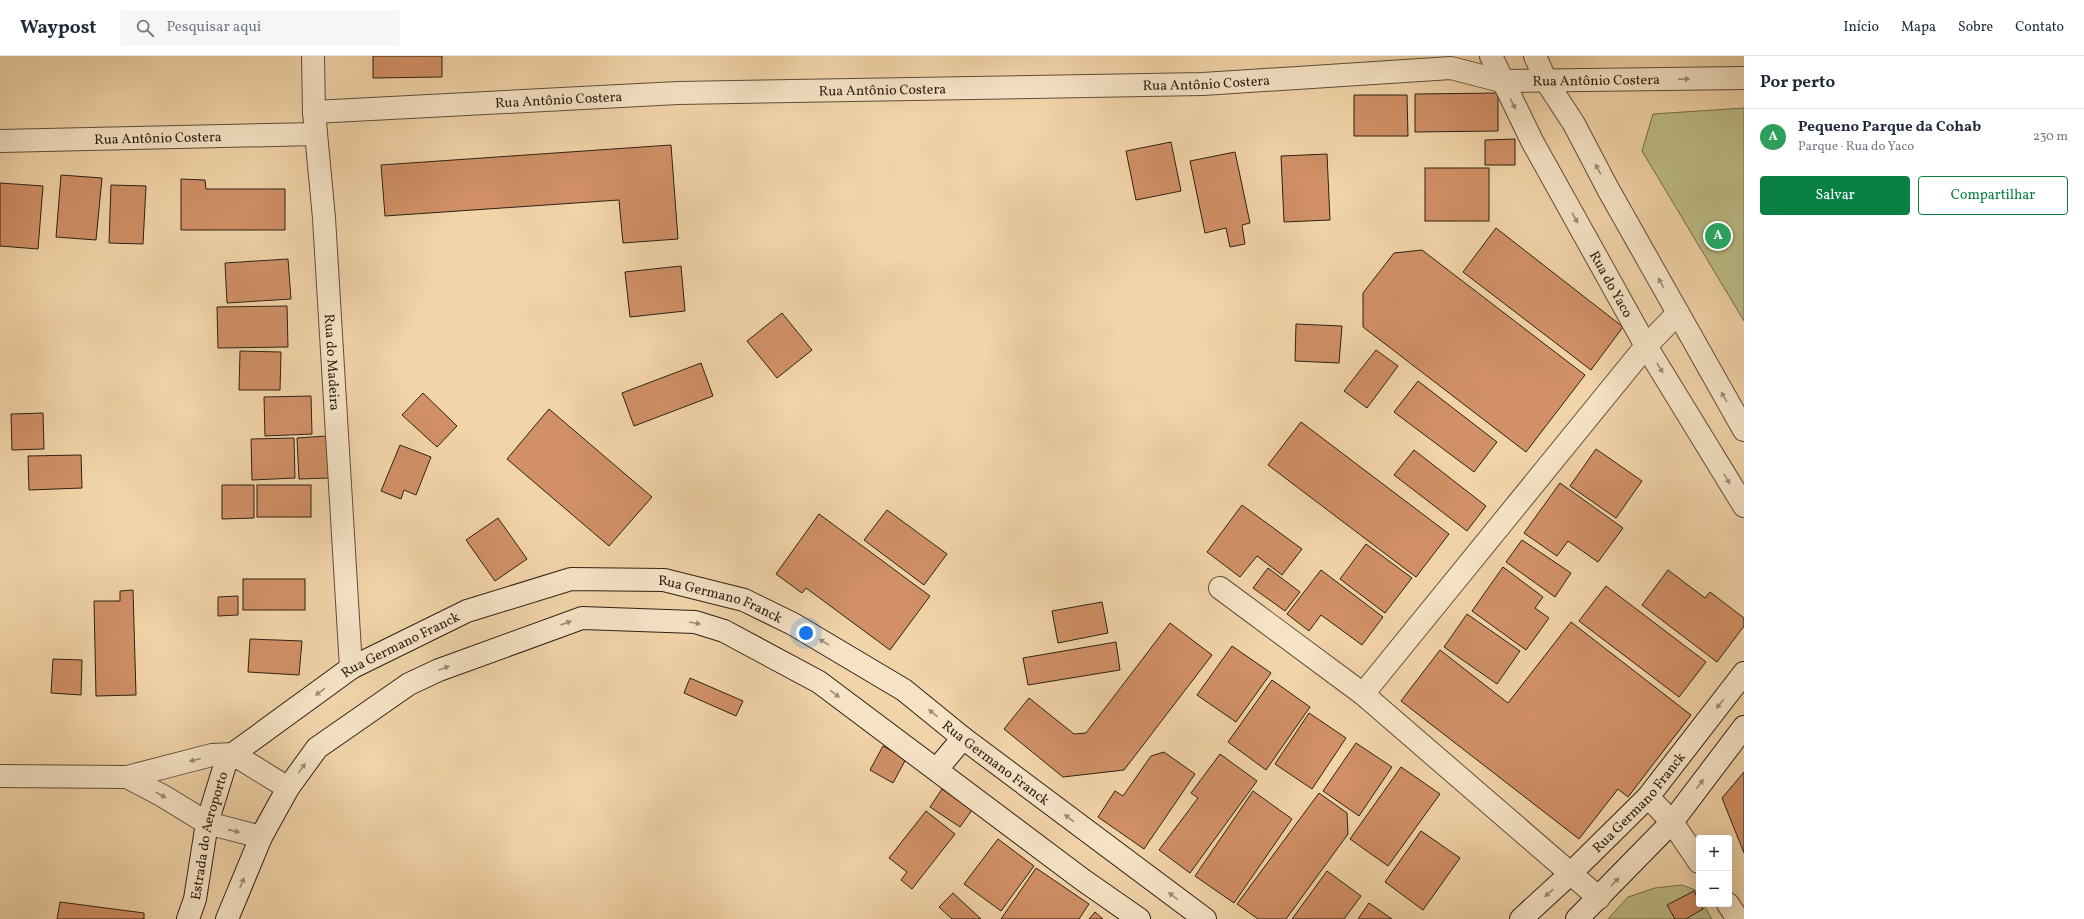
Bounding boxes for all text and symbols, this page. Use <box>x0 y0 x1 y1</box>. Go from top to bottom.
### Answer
search box <box>120 10 400 46</box>
text: Waypost <box>20 15 96 41</box>
icon: search <box>134 17 156 39</box>
text: Pesquisar aqui <box>166 17 261 38</box>
text: Início <box>1843 18 1879 37</box>
text: Mapa <box>1901 18 1936 37</box>
text: Sobre <box>1958 18 1993 37</box>
text: Contato <box>2015 18 2064 37</box>
street label: Rua Antônio Costera <box>1532 71 1660 92</box>
text: Por perto <box>1760 71 1835 94</box>
street label: Rua Antônio Costera <box>1143 72 1271 96</box>
one-way arrow <box>1678 76 1691 82</box>
street label: Rua Antônio Costera <box>819 80 946 102</box>
street label: Rua Antônio Costera <box>495 88 623 114</box>
one-way arrow <box>1510 98 1516 110</box>
text: Pequeno Parque da Cohab <box>1798 117 1981 138</box>
street label: Rua Antônio Costera <box>94 128 222 150</box>
text: A <box>1768 128 1778 146</box>
text: 230 m <box>2033 128 2068 146</box>
text: Parque · Rua do Yaco <box>1798 138 1914 156</box>
one-way arrow <box>1594 164 1601 175</box>
button: Salvar <box>1760 176 1910 215</box>
button: Compartilhar <box>1918 176 2068 215</box>
one-way arrow <box>1572 212 1578 224</box>
pin: A <box>1705 221 1731 251</box>
street label: Rua do Yaco <box>1584 248 1636 322</box>
one-way arrow <box>1657 277 1664 289</box>
street label: Rua do Madeira <box>319 313 344 411</box>
one-way arrow <box>1656 362 1663 374</box>
one-way arrow <box>1721 391 1728 402</box>
one-way arrow <box>1724 473 1731 485</box>
street label: Rua Germano Franck <box>658 572 786 629</box>
street label: Rua Germano Franck <box>338 608 464 683</box>
one-way arrow <box>561 620 573 626</box>
one-way arrow <box>689 620 701 626</box>
your location <box>796 623 816 643</box>
one-way arrow <box>818 639 830 646</box>
one-way arrow <box>439 665 451 671</box>
one-way arrow <box>315 688 326 696</box>
one-way arrow <box>830 690 841 698</box>
one-way arrow <box>1716 698 1724 709</box>
one-way arrow <box>927 709 938 717</box>
street label: Rua Germano Franck <box>938 717 1053 811</box>
street label: Rua Germano Franck <box>1589 748 1691 858</box>
one-way arrow <box>189 757 201 763</box>
one-way arrow <box>298 763 306 773</box>
street label: Estrada do Aeroporto <box>187 770 233 902</box>
one-way arrow <box>1696 779 1705 790</box>
one-way arrow <box>155 792 167 799</box>
one-way arrow <box>1064 813 1075 822</box>
one-way arrow <box>228 828 240 834</box>
map controls <box>1696 835 1732 907</box>
button: + <box>1696 835 1732 871</box>
button: − <box>1696 871 1732 907</box>
one-way arrow <box>239 877 245 889</box>
one-way arrow <box>1610 877 1619 887</box>
one-way arrow <box>1544 888 1554 898</box>
one-way arrow <box>1168 891 1179 900</box>

